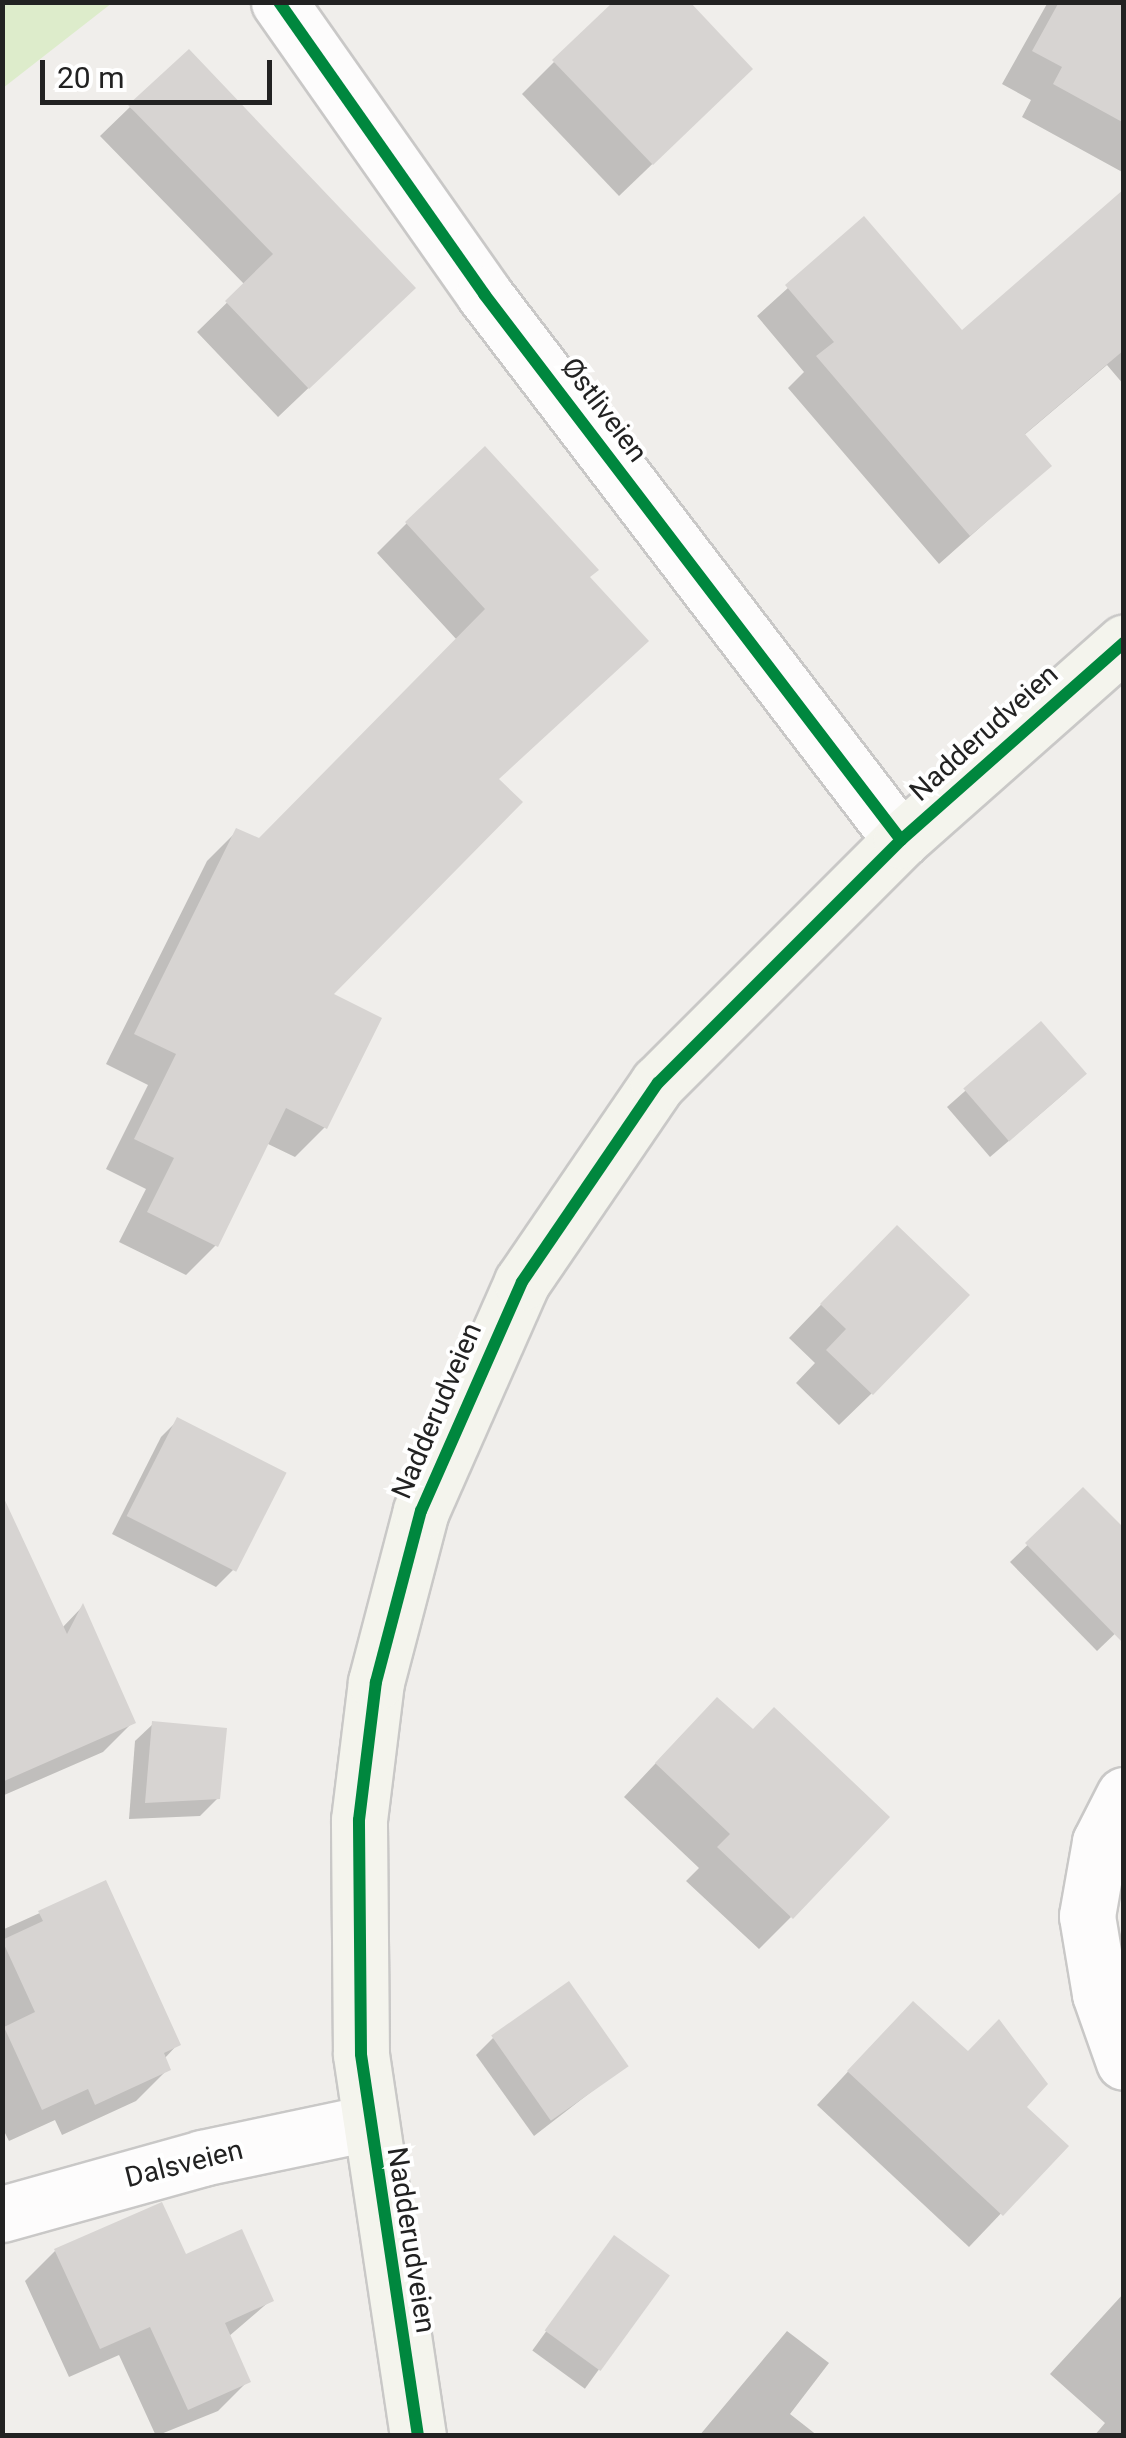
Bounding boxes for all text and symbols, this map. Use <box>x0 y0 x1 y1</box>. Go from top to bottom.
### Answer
scale bar <box>45 40 278 102</box>
text: 20 m <box>57 60 124 95</box>
street label: Østliveien <box>554 351 654 469</box>
street label: Nadderudveien <box>903 658 1065 808</box>
street label: Nadderudveien <box>385 1318 489 1504</box>
street label: Dalsveien <box>122 2133 246 2195</box>
street label: Nadderudveien <box>380 2145 442 2335</box>

